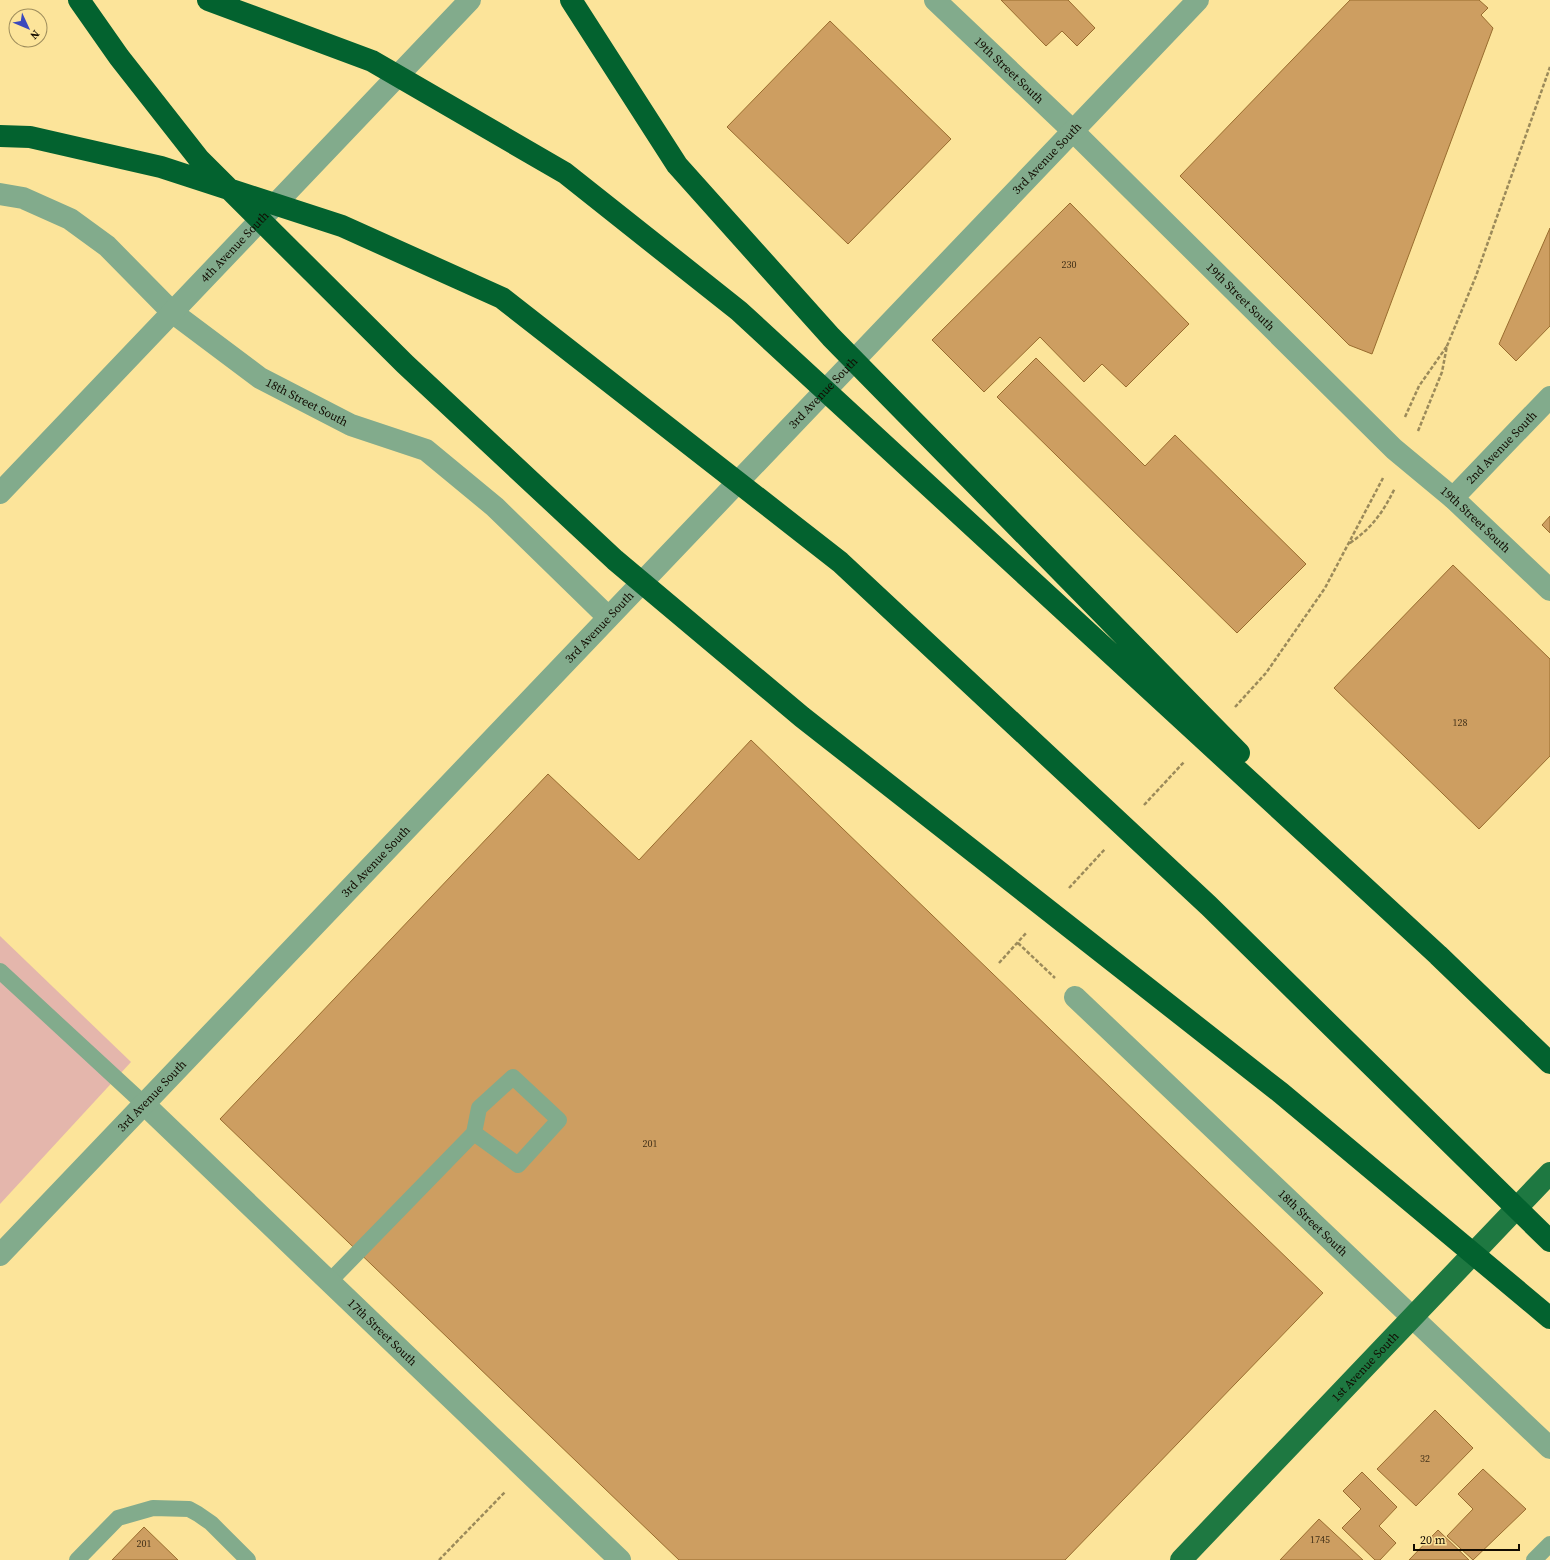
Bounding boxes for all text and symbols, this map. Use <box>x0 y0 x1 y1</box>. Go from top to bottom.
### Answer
north arrow <box>8 8 48 48</box>
text: N <box>27 27 43 43</box>
street label: 19th Street South <box>971 33 1047 107</box>
street label: 3rd Avenue South <box>1009 119 1085 198</box>
street label: 4th Avenue South <box>197 208 272 286</box>
house number: 230 <box>1062 258 1077 271</box>
street label: 19th Street South <box>1203 259 1278 334</box>
street label: 3rd Avenue South <box>785 353 861 432</box>
street label: 18th Street South <box>263 374 351 430</box>
street label: 2nd Avenue South <box>1463 407 1540 488</box>
street label: 19th Street South <box>1437 483 1514 556</box>
street label: 3rd Avenue South <box>561 588 637 667</box>
house number: 128 <box>1453 716 1468 729</box>
street label: 3rd Avenue South <box>338 822 414 901</box>
street label: 3rd Avenue South <box>114 1056 190 1135</box>
house number: 201 <box>643 1137 658 1150</box>
street label: 18th Street South <box>1275 1186 1351 1260</box>
street label: 17th Street South <box>344 1295 421 1369</box>
street label: 1st Avenue South <box>1328 1328 1402 1405</box>
house number: 32 <box>1420 1452 1430 1465</box>
scale bar <box>1414 1526 1519 1552</box>
text: 20 m <box>1420 1532 1446 1548</box>
house number: 1745 <box>1310 1533 1330 1546</box>
house number: 201 <box>137 1537 152 1550</box>

